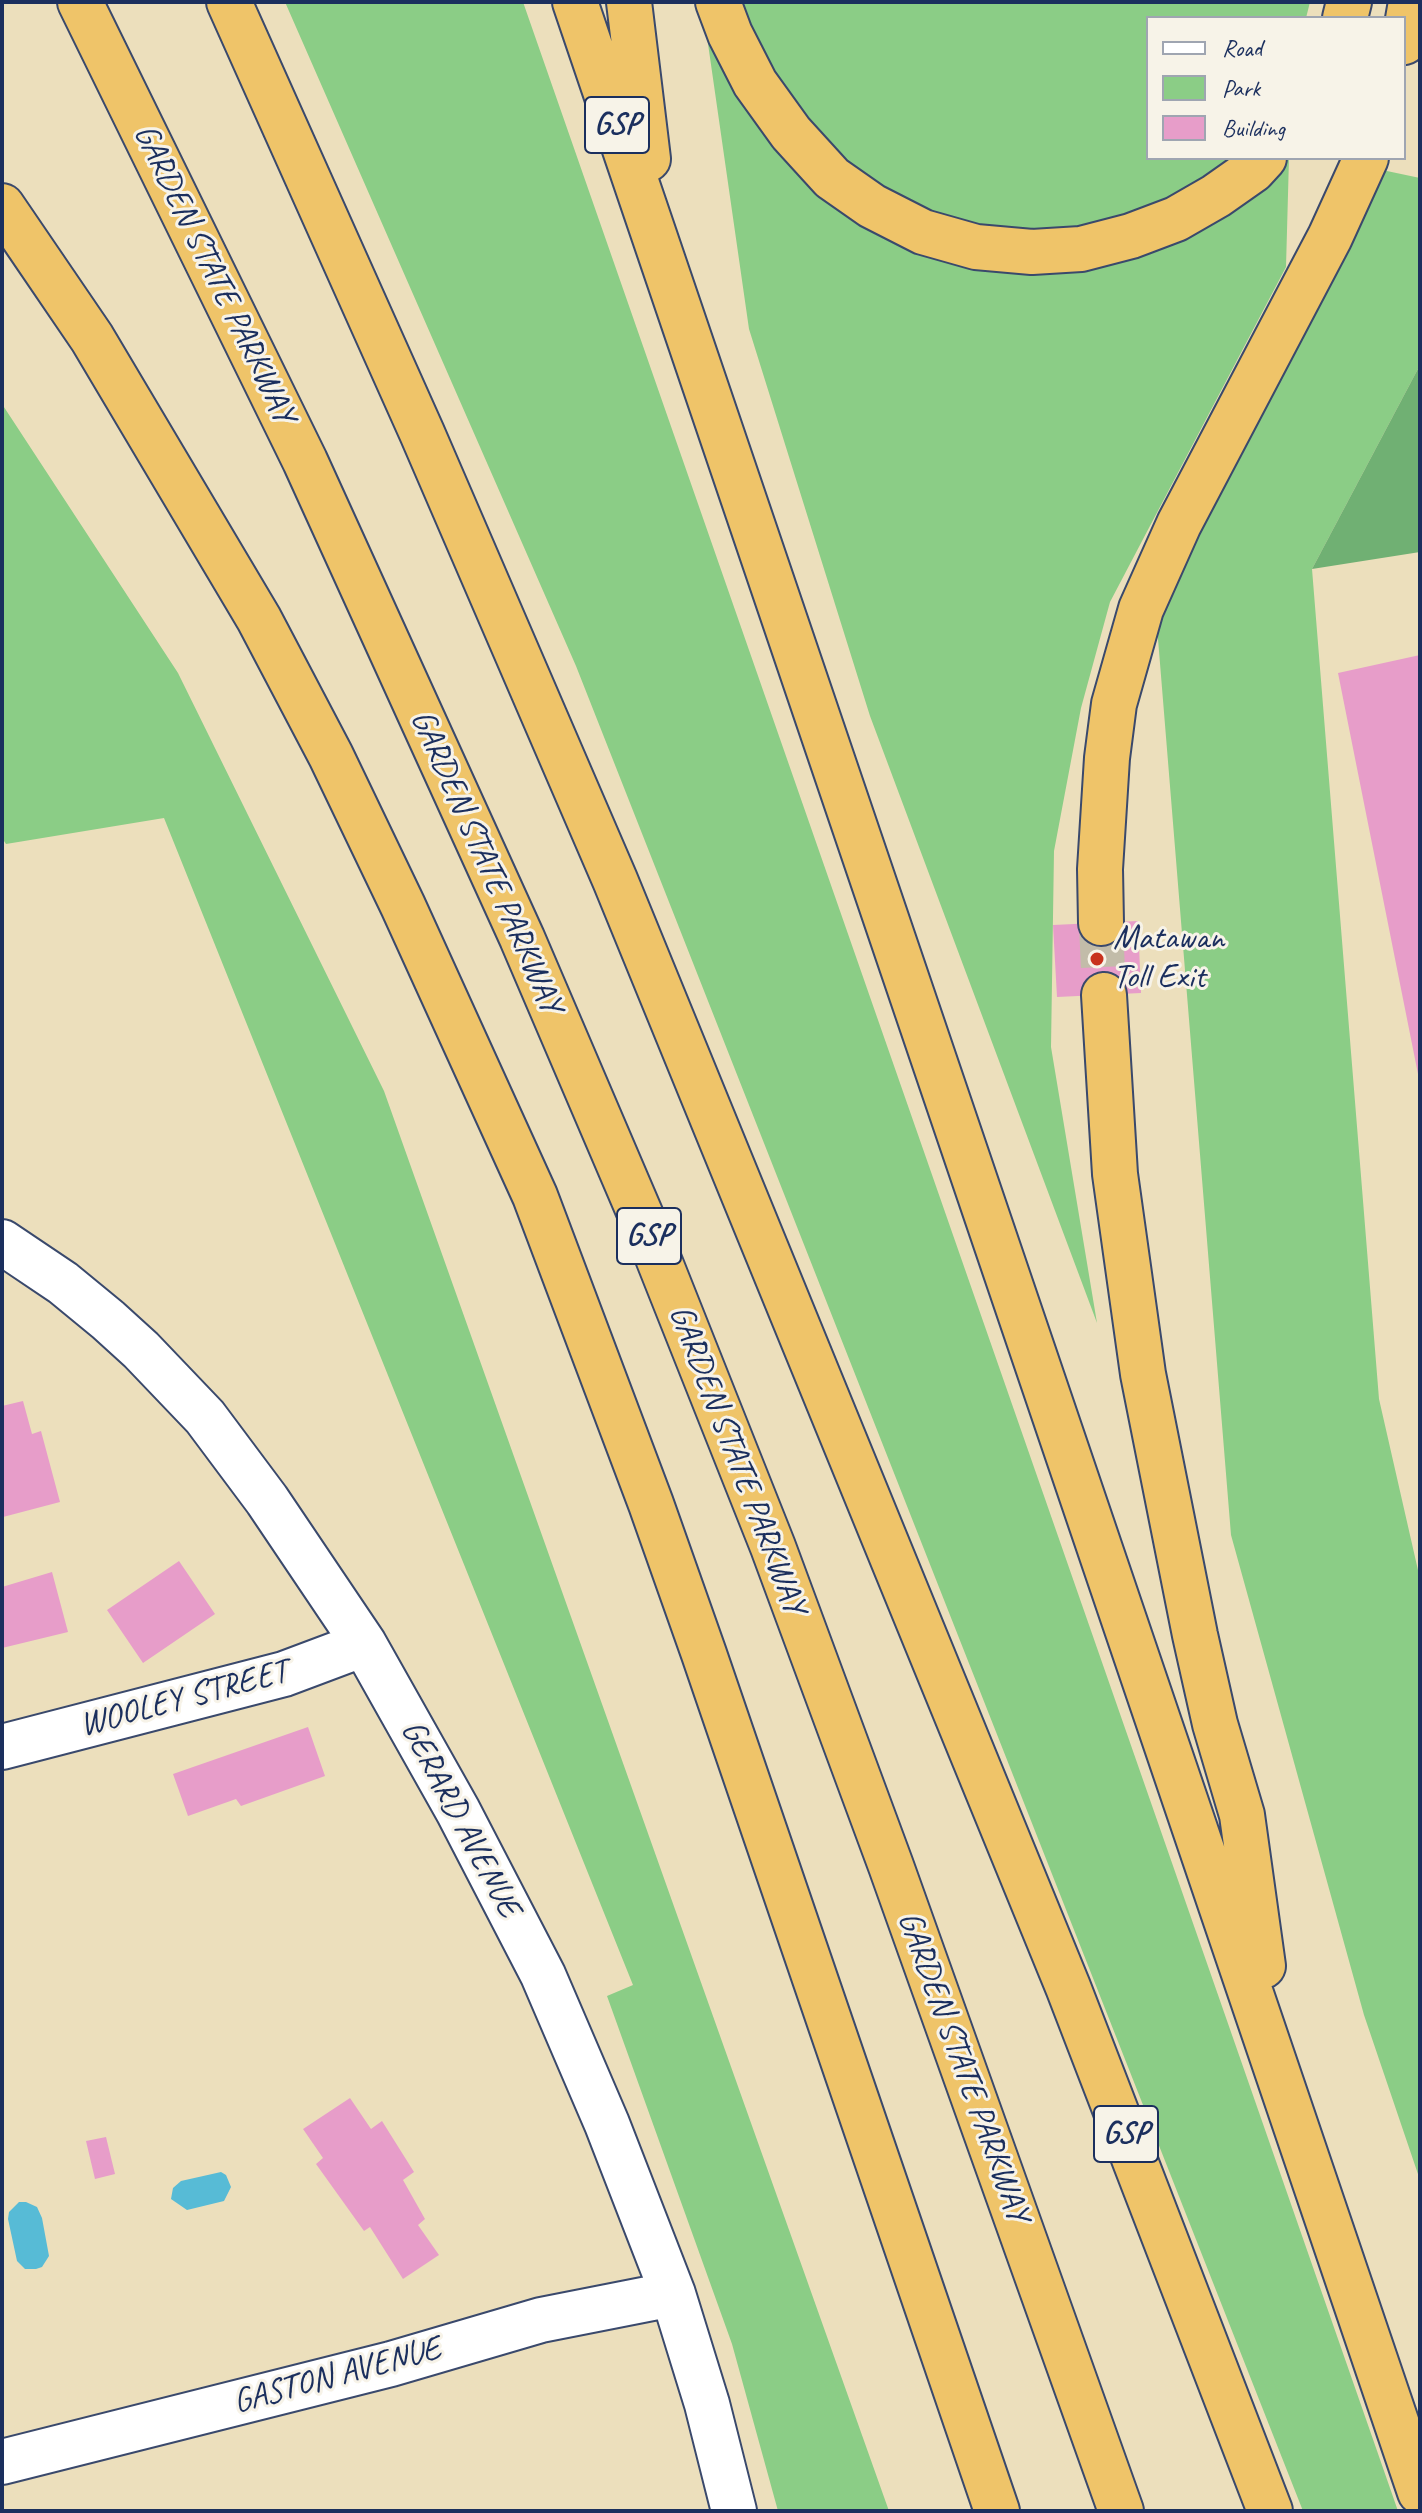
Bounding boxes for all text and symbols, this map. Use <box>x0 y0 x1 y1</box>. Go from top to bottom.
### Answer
legend <box>1146 16 1406 160</box>
text: Road <box>1222 33 1262 63</box>
text: Park <box>1222 73 1260 103</box>
road number: GSP <box>585 97 649 153</box>
text: Building <box>1222 113 1285 143</box>
street label: GARDEN STATE PARKWAY <box>124 118 304 430</box>
street label: GARDEN STATE PARKWAY <box>401 704 571 1020</box>
place label: Matawan Toll Exit <box>1113 919 1224 998</box>
marker: Matawan Toll Exit <box>1088 950 1106 968</box>
road number: GSP <box>617 1208 681 1264</box>
street label: GARDEN STATE PARKWAY <box>659 1300 815 1620</box>
street label: WOOLEY STREET <box>75 1652 293 1746</box>
street label: GERARD AVENUE <box>391 1714 529 1924</box>
street label: GARDEN STATE PARKWAY <box>888 1906 1038 2228</box>
road number: GSP <box>1094 2106 1158 2162</box>
street label: GASTON AVENUE <box>229 2329 445 2423</box>

